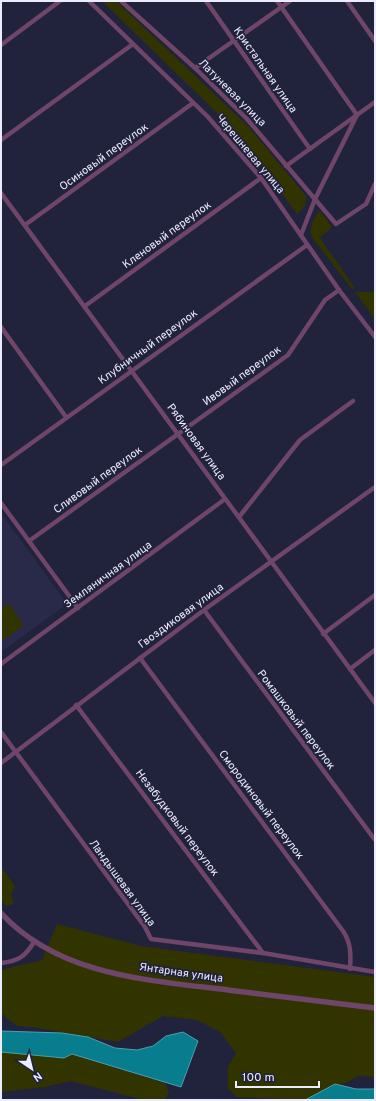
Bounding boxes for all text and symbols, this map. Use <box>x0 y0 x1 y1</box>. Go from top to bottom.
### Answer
street label: Кристальная улица <box>230 24 300 116</box>
street label: Латуневая улица <box>195 56 269 130</box>
street label: Черешневая улица <box>213 111 288 197</box>
street label: Осиновый переулок <box>57 120 151 194</box>
street label: Кленовый переулок <box>120 198 214 272</box>
street label: Клубничный переулок <box>96 306 200 388</box>
street label: Ивовый переулок <box>200 343 284 409</box>
street label: Рябиновая улица <box>164 401 229 483</box>
street label: Сливовый переулок <box>51 443 145 517</box>
street label: Земляничная улица <box>61 538 155 612</box>
street label: Гвоздиковая улица <box>135 580 227 652</box>
street label: Ромашковый переулок <box>254 667 338 773</box>
street label: Смородиновый переулок <box>215 748 307 862</box>
street label: Незабудковый переулок <box>132 767 222 879</box>
street label: Ландышевая улица <box>86 837 158 929</box>
street label: Янтарная улица <box>138 960 224 986</box>
north arrow <box>12 1049 52 1089</box>
scale bar <box>236 1063 319 1089</box>
text: N <box>30 1068 44 1084</box>
text: 100 m <box>242 1070 275 1086</box>

